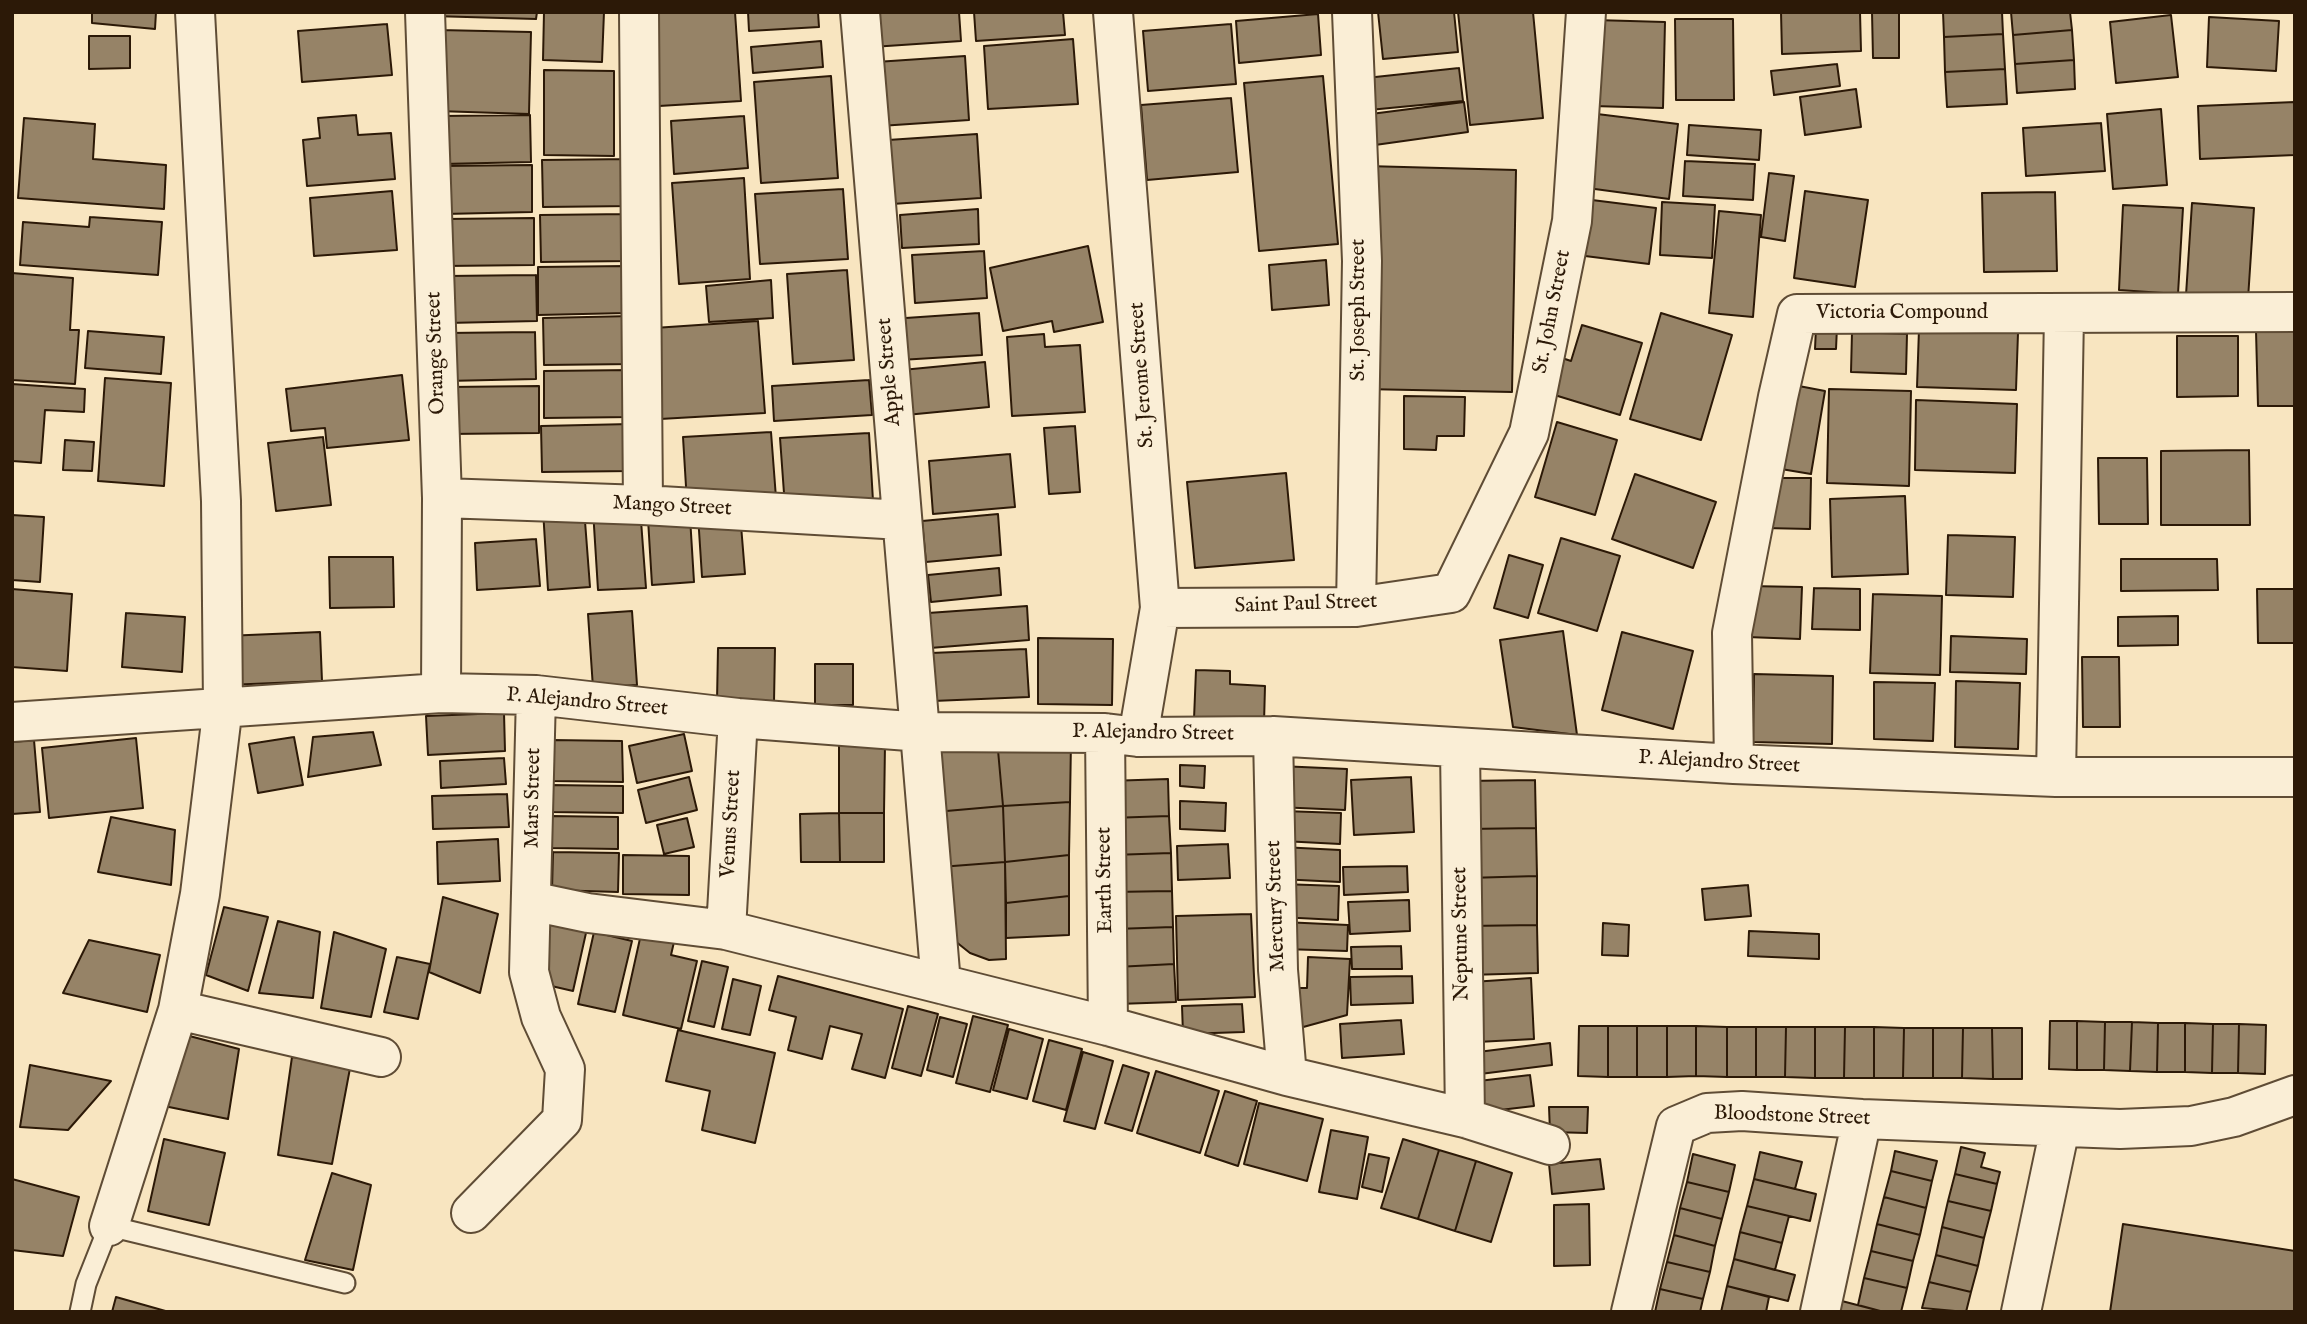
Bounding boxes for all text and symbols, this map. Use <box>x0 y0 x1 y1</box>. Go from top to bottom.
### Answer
street label: St. Joseph Street <box>1347 239 1373 381</box>
street label: St. John Street <box>1529 248 1577 376</box>
street label: Orange Street <box>422 291 452 415</box>
street label: St. Jerome Street <box>1125 301 1161 449</box>
street label: Victoria Compound <box>1816 301 1988 327</box>
street label: Apple Street <box>873 317 907 427</box>
street label: Mango Street <box>612 491 732 523</box>
street label: Saint Paul Street <box>1234 590 1378 620</box>
street label: P. Alejandro Street <box>505 683 669 723</box>
street label: P. Alejandro Street <box>1072 720 1234 748</box>
street label: P. Alejandro Street <box>1637 746 1801 780</box>
street label: Mars Street <box>521 747 547 849</box>
street label: Venus Street <box>717 769 747 879</box>
street label: Earth Street <box>1092 827 1120 933</box>
street label: Mercury Street <box>1262 840 1292 972</box>
street label: Neptune Street <box>1448 867 1476 1001</box>
street label: Bloodstone Street <box>1713 1102 1871 1132</box>

